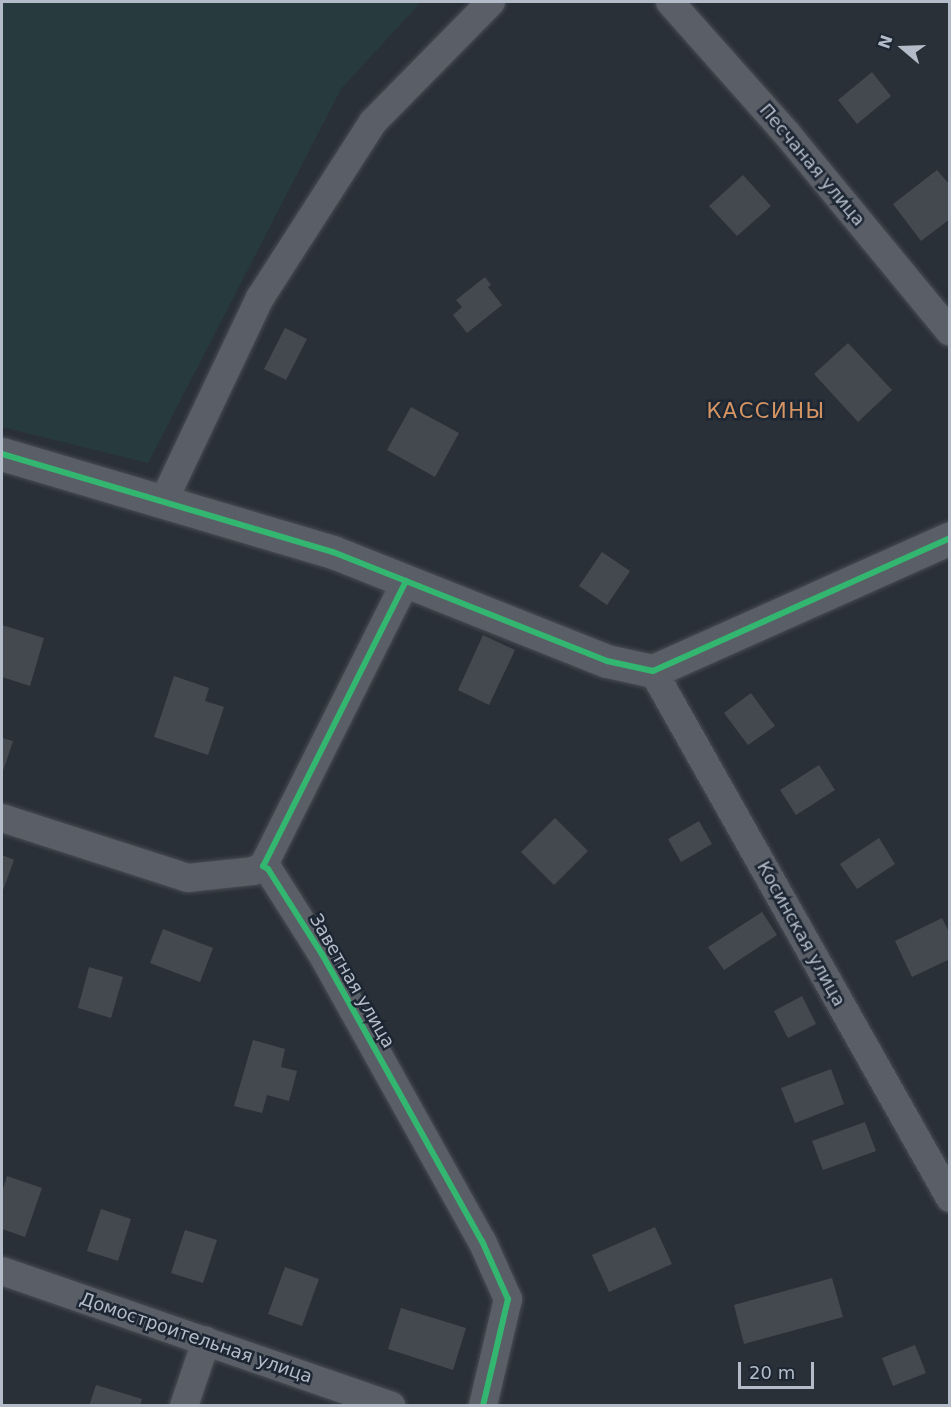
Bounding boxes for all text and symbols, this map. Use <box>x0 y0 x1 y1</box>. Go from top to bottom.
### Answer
north arrow <box>873 18 933 78</box>
text: N <box>874 33 897 51</box>
street label: Песчаная улица <box>755 100 869 230</box>
district label: КАССИНЫ <box>706 398 826 424</box>
street label: Косинская улица <box>752 858 850 1010</box>
street label: Заветная улица <box>305 910 399 1052</box>
street label: Домостроительная улица <box>77 1288 315 1388</box>
scale bar <box>741 1350 818 1388</box>
text: 20 m <box>749 1362 795 1383</box>

